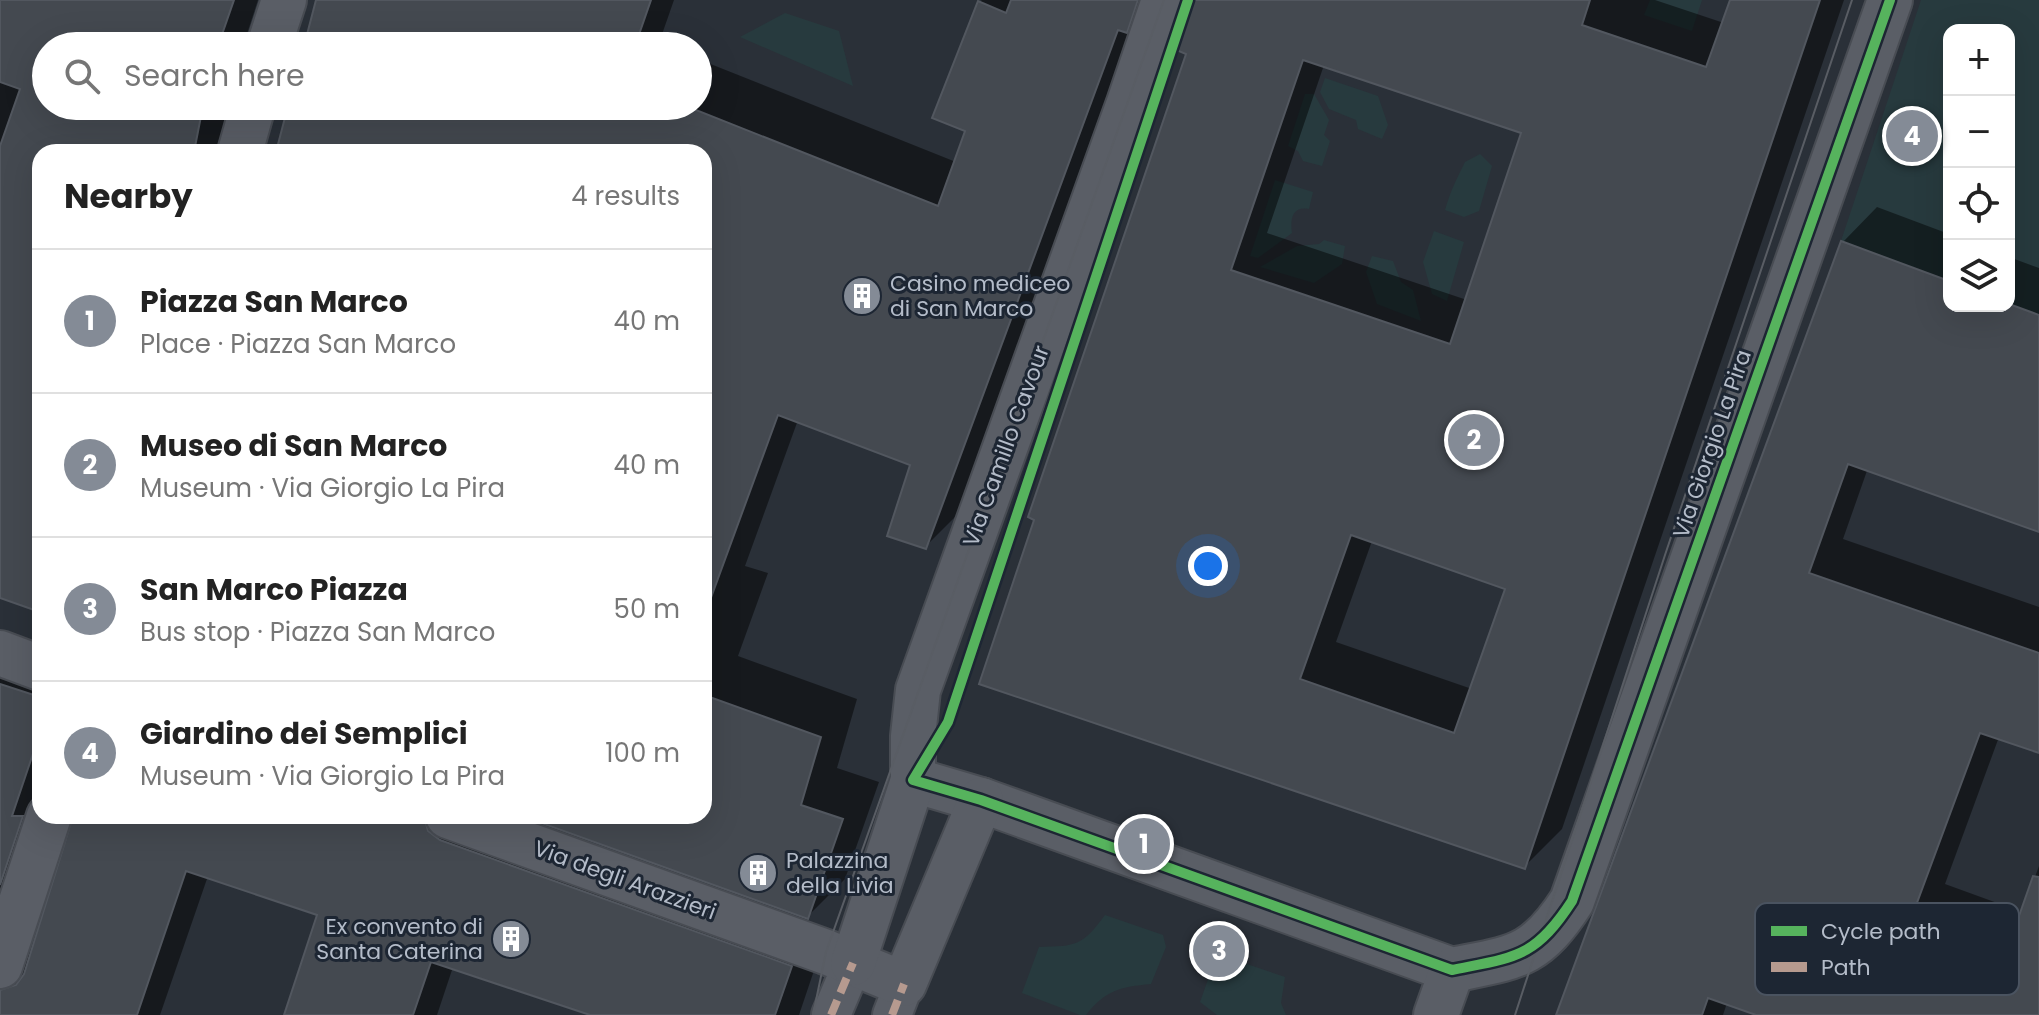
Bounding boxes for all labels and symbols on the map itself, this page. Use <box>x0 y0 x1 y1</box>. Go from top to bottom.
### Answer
pin: 4 <box>1886 106 1938 166</box>
place label: Casino mediceo di San Marco <box>890 268 1070 324</box>
building icon: Casino mediceo di San Marco <box>841 275 883 317</box>
street label: Via Camillo Cavour <box>955 341 1057 551</box>
street label: Via Giorgio La Pira <box>1665 346 1759 542</box>
pin: 2 <box>1448 410 1500 470</box>
your location <box>1188 546 1228 586</box>
pin: 1 <box>1118 814 1170 874</box>
street label: Via degli Arazzieri <box>530 833 720 927</box>
place label: Palazzina della Livia <box>786 845 894 901</box>
building icon: Palazzina della Livia <box>737 852 779 894</box>
legend <box>1755 903 2019 995</box>
place label: Ex convento di Santa Caterina <box>316 911 483 967</box>
text: Cycle path <box>1821 916 1940 947</box>
building icon: Ex convento di Santa Caterina <box>490 918 532 960</box>
pin: 3 <box>1193 921 1245 981</box>
text: Path <box>1821 952 1871 983</box>

